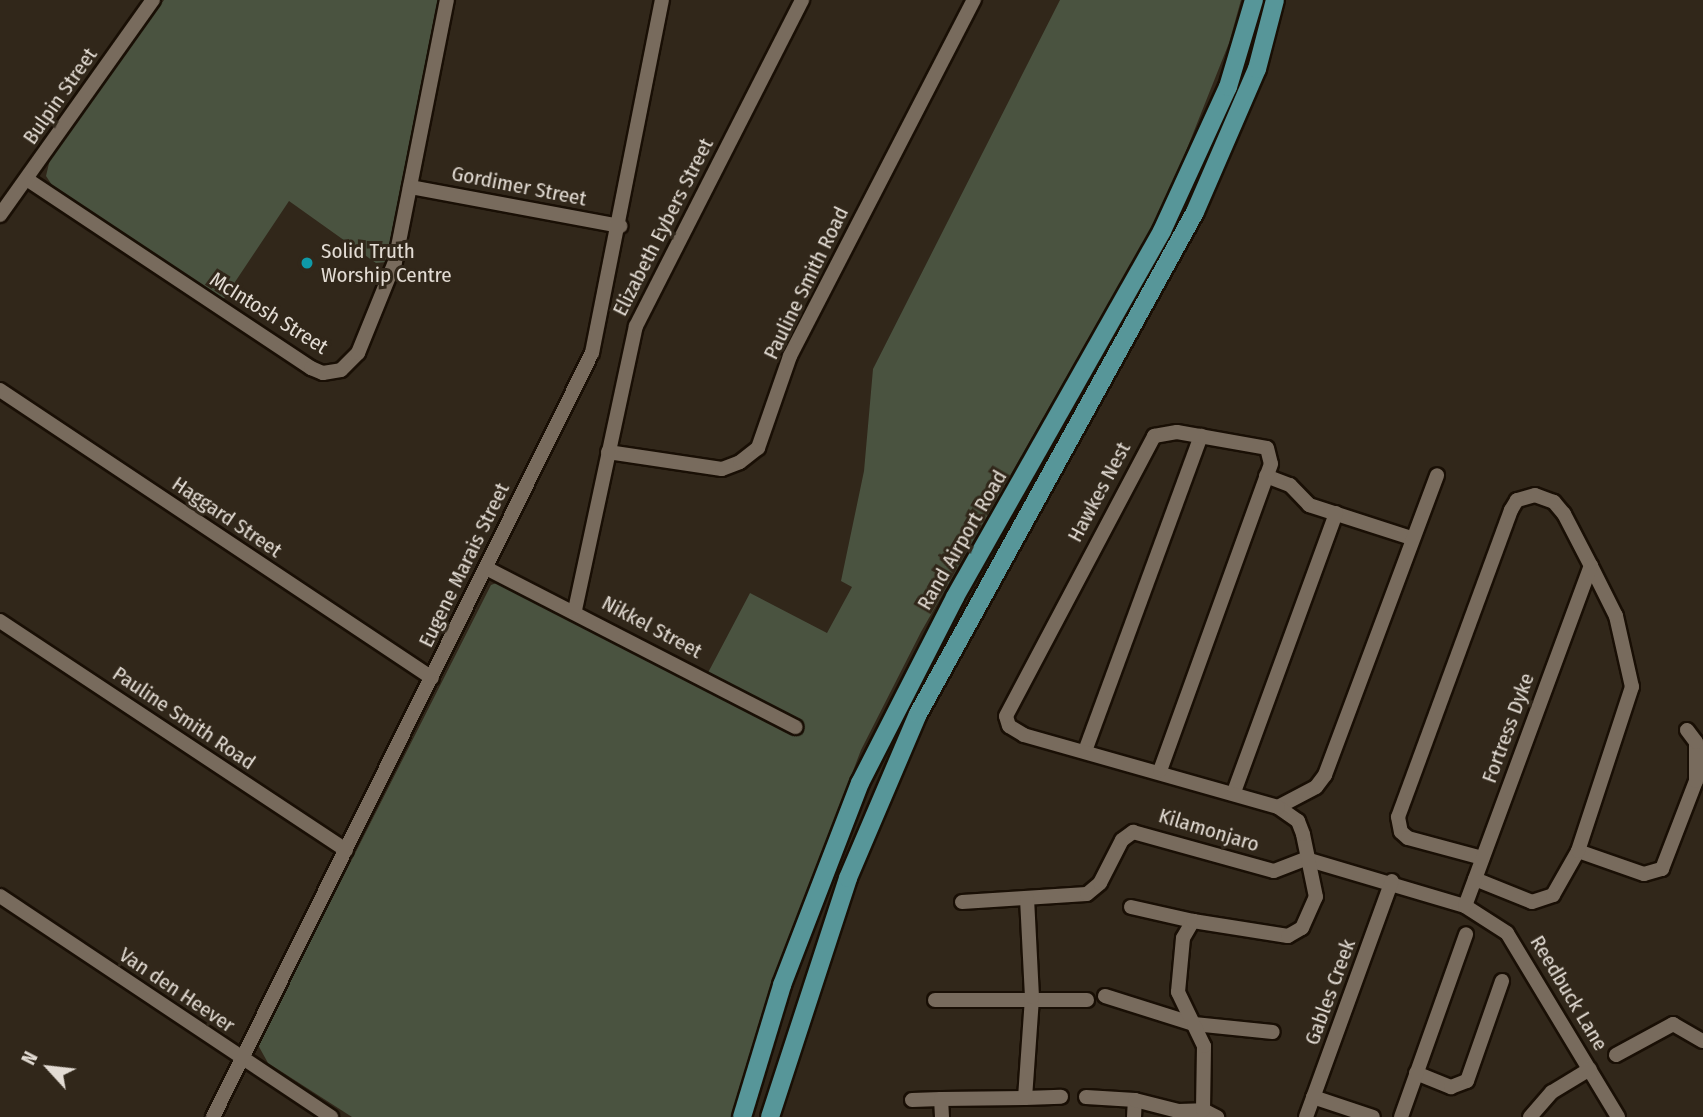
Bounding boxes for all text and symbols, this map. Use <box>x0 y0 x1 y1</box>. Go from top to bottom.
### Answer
street label: Bulpin Street <box>18 43 102 149</box>
street label: Elizabeth Eybers Street <box>607 134 719 320</box>
street label: Gordimer Street <box>449 161 589 211</box>
street label: Pauline Smith Road <box>758 203 854 363</box>
place label: Solid Truth Worship Centre <box>321 238 452 288</box>
marker: Solid Truth Worship Centre <box>299 255 315 271</box>
street label: McIntosh Street <box>205 267 333 359</box>
street label: Hawkes Nest <box>1062 438 1136 546</box>
street label: Rand Airport Road <box>912 466 1012 614</box>
street label: Haggard Street <box>167 471 287 563</box>
street label: Eugene Marais Street <box>413 479 515 651</box>
street label: Nikkel Street <box>598 590 706 664</box>
street label: Pauline Smith Road <box>108 661 260 775</box>
street label: Fortress Dyke <box>1476 670 1540 786</box>
street label: Kilamonjaro <box>1156 803 1262 857</box>
street label: Reedbuck Lane <box>1525 931 1613 1055</box>
street label: Gables Creek <box>1299 936 1361 1048</box>
street label: Van den Heever <box>114 942 240 1038</box>
north arrow <box>14 1033 84 1103</box>
text: N <box>17 1048 43 1069</box>

